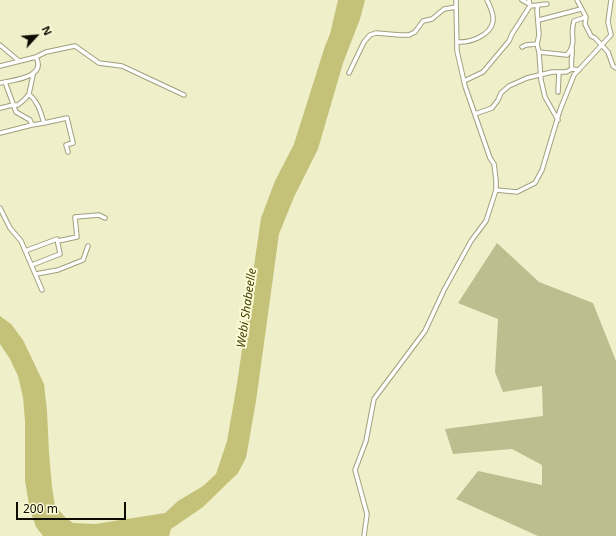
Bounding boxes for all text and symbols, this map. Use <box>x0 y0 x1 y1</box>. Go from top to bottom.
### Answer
north arrow <box>16 16 56 56</box>
text: N <box>39 23 56 38</box>
water label: Webi Shabeelle <box>234 267 260 349</box>
scale bar <box>18 494 128 520</box>
text: 200 m <box>23 500 58 517</box>

